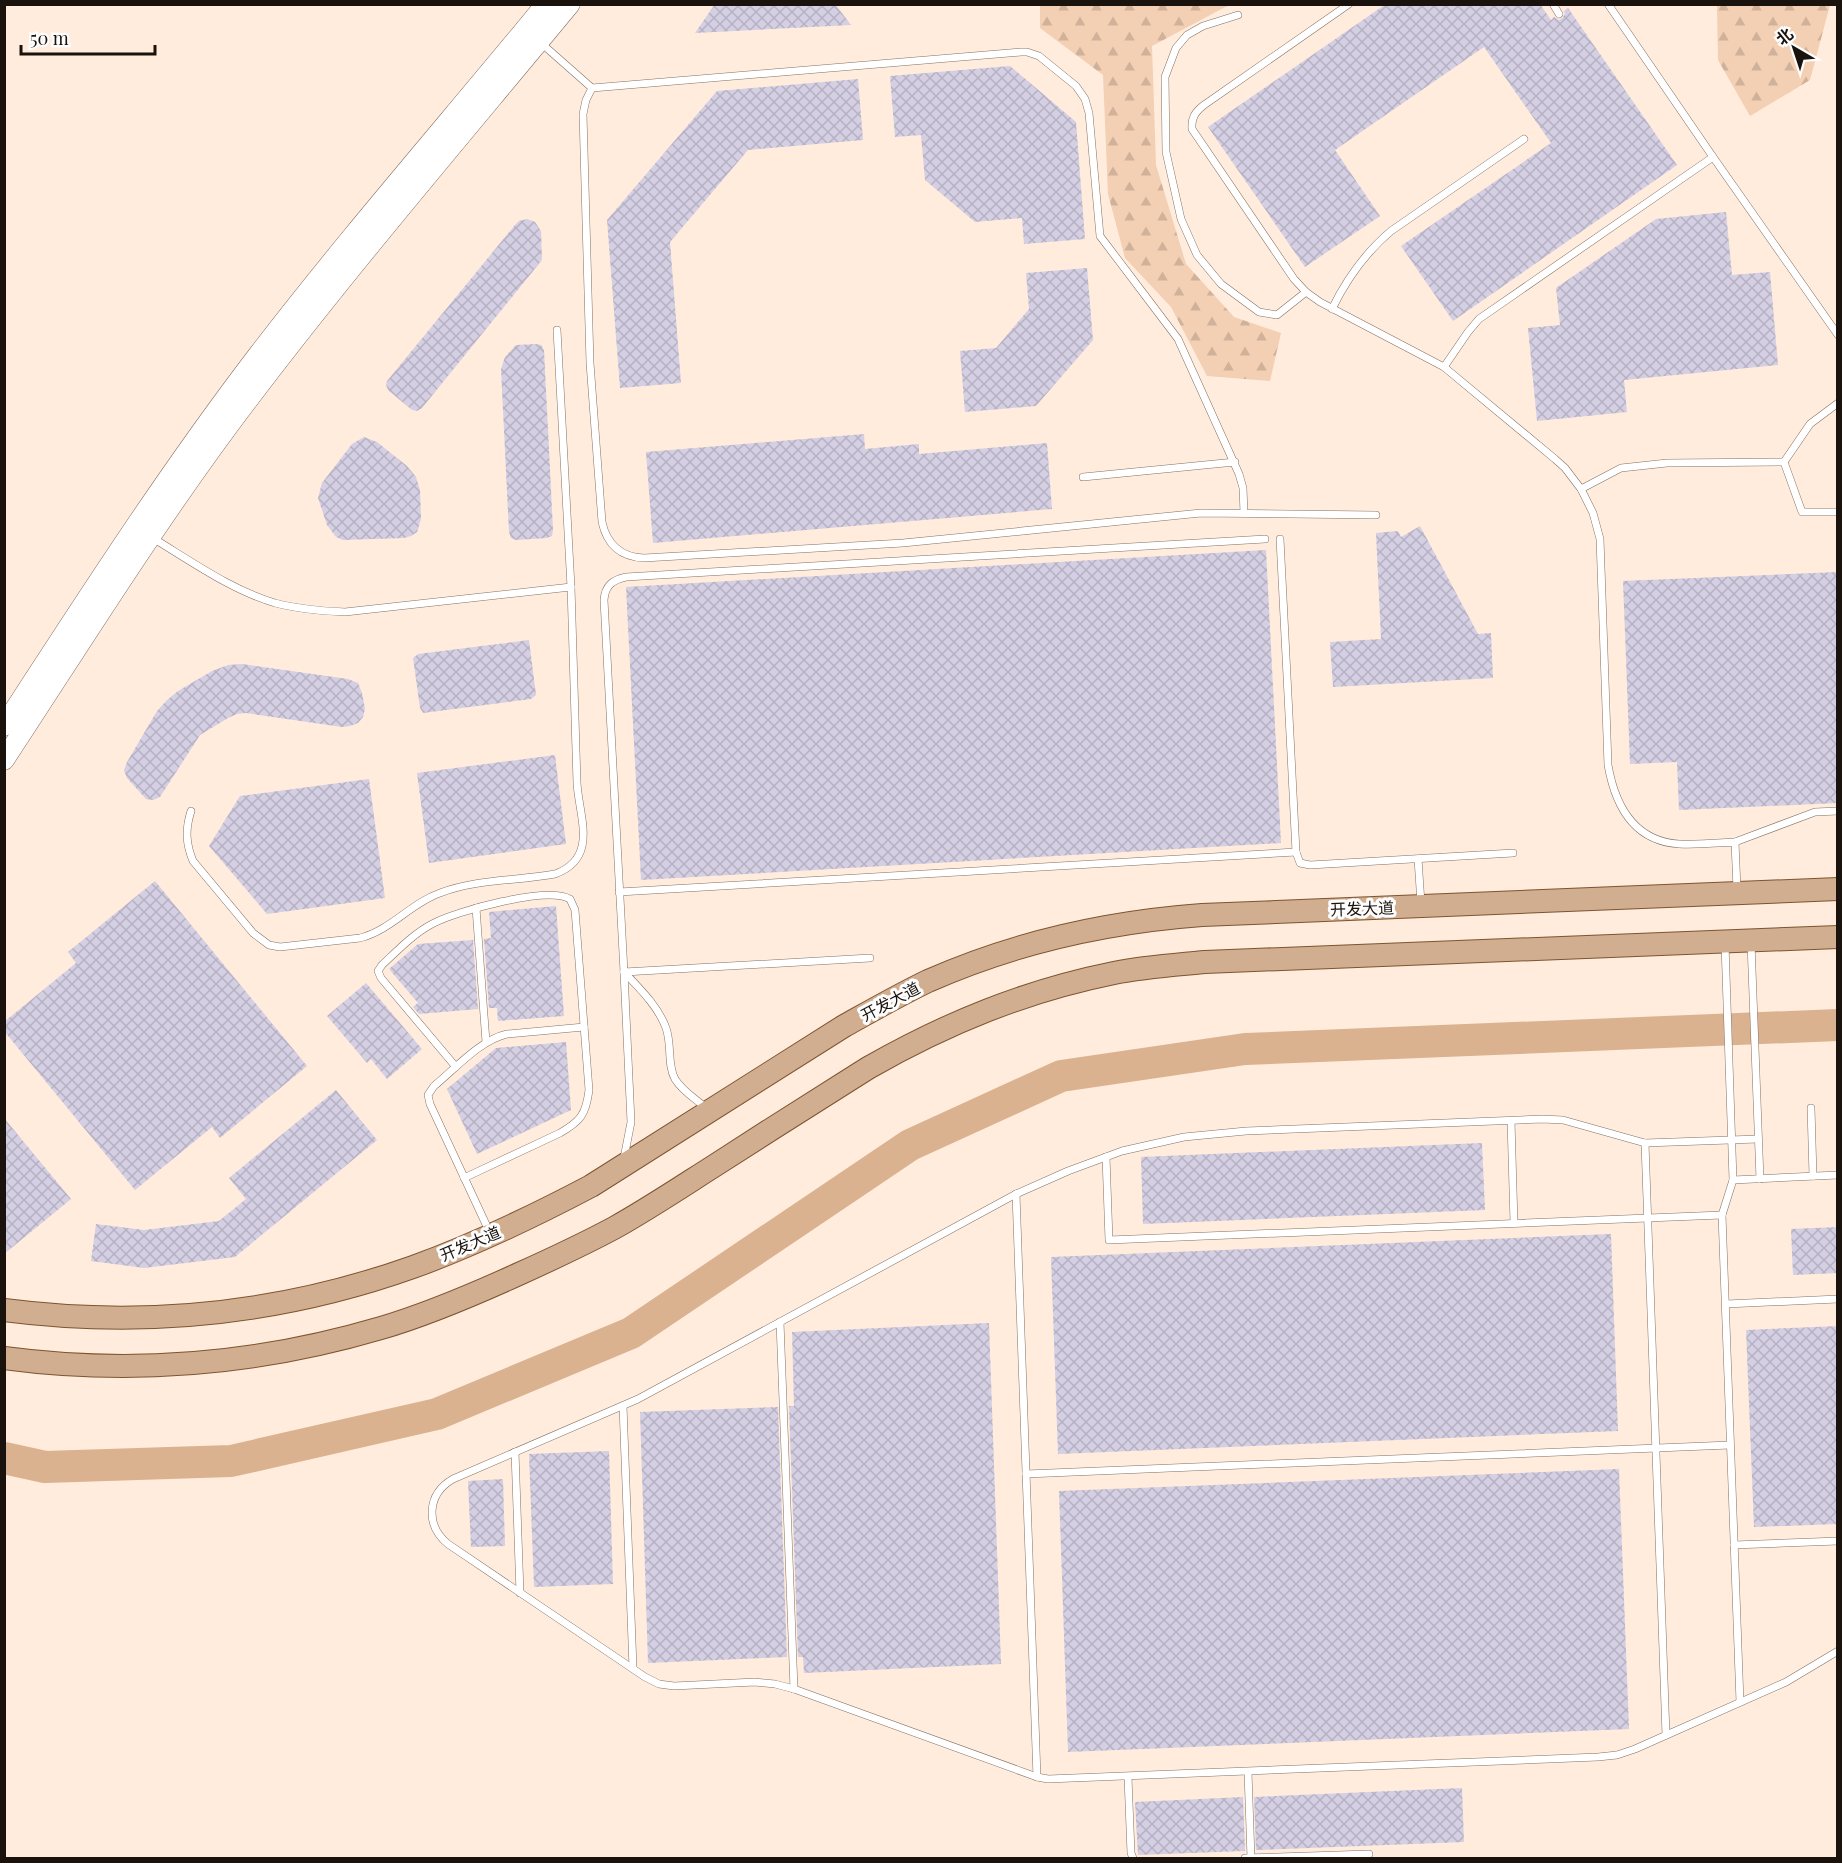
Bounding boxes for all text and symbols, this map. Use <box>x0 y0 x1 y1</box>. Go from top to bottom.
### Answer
scale bar <box>21 18 154 56</box>
north arrow <box>1764 18 1824 78</box>
text: 北 <box>1771 23 1797 49</box>
text: 50 m <box>30 26 69 50</box>
street label: 开发大道 <box>1330 896 1394 920</box>
street label: 开发大道 <box>857 977 923 1025</box>
street label: 开发大道 <box>436 1221 504 1265</box>

